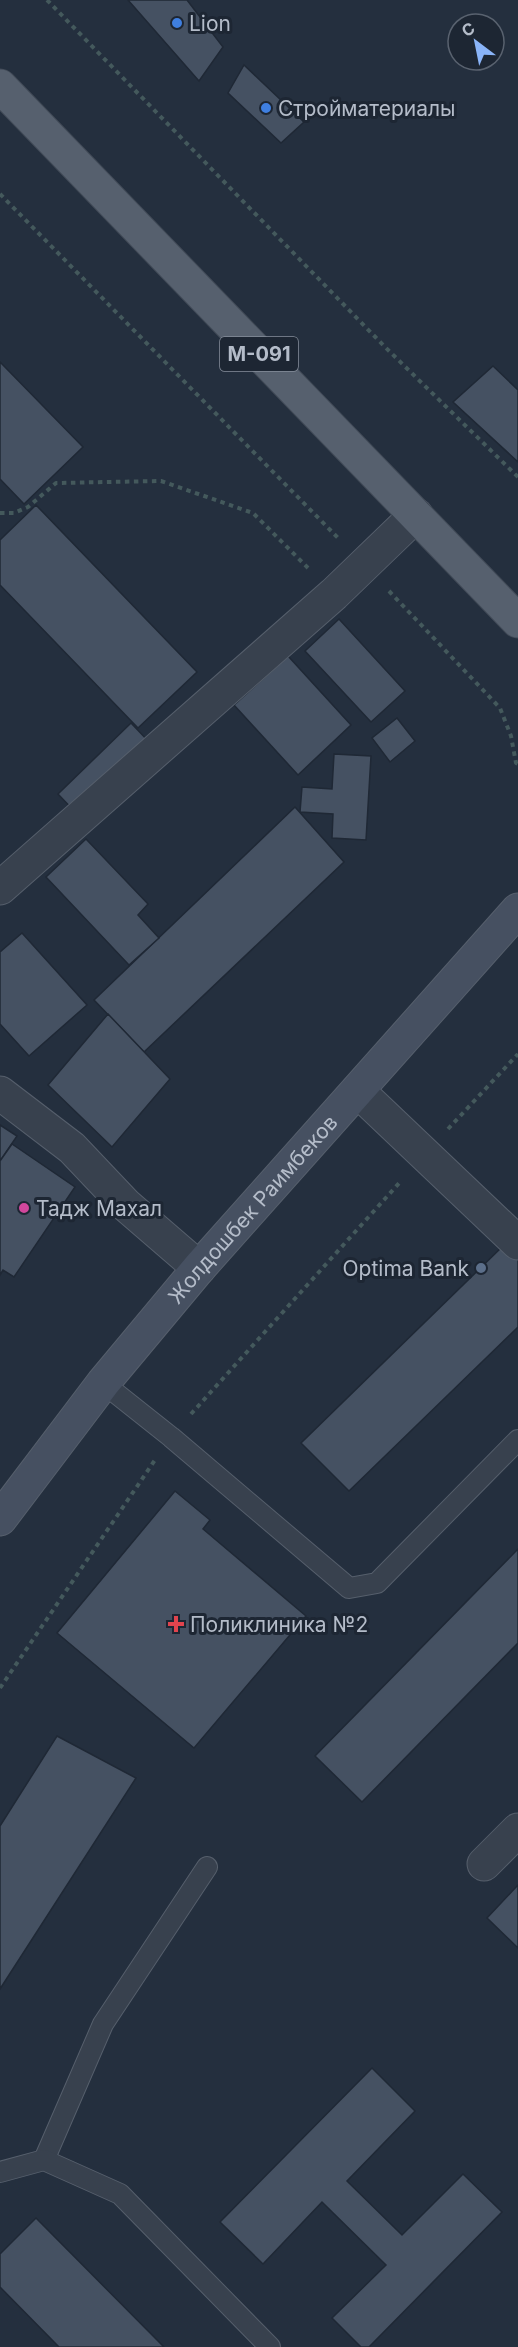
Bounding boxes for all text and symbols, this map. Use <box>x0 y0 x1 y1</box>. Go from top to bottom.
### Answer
place label: Lion <box>189 11 231 36</box>
north arrow <box>446 12 506 72</box>
marker: Lion <box>170 16 184 30</box>
text: С <box>458 18 479 41</box>
place label: Стройматериалы <box>278 96 456 121</box>
marker: Стройматериалы <box>259 101 273 115</box>
road number: М-091 <box>220 337 298 371</box>
street label: Жолдошбек Раимбеков <box>162 1109 342 1308</box>
place label: Тадж Махал <box>36 1196 162 1221</box>
marker: Тадж Махал <box>17 1201 31 1215</box>
place label: Optima Bank <box>343 1256 469 1281</box>
marker: Optima Bank <box>474 1261 488 1275</box>
place label: Поликлиника №2 <box>190 1612 368 1637</box>
marker: Поликлиника №2 <box>167 1615 185 1633</box>

